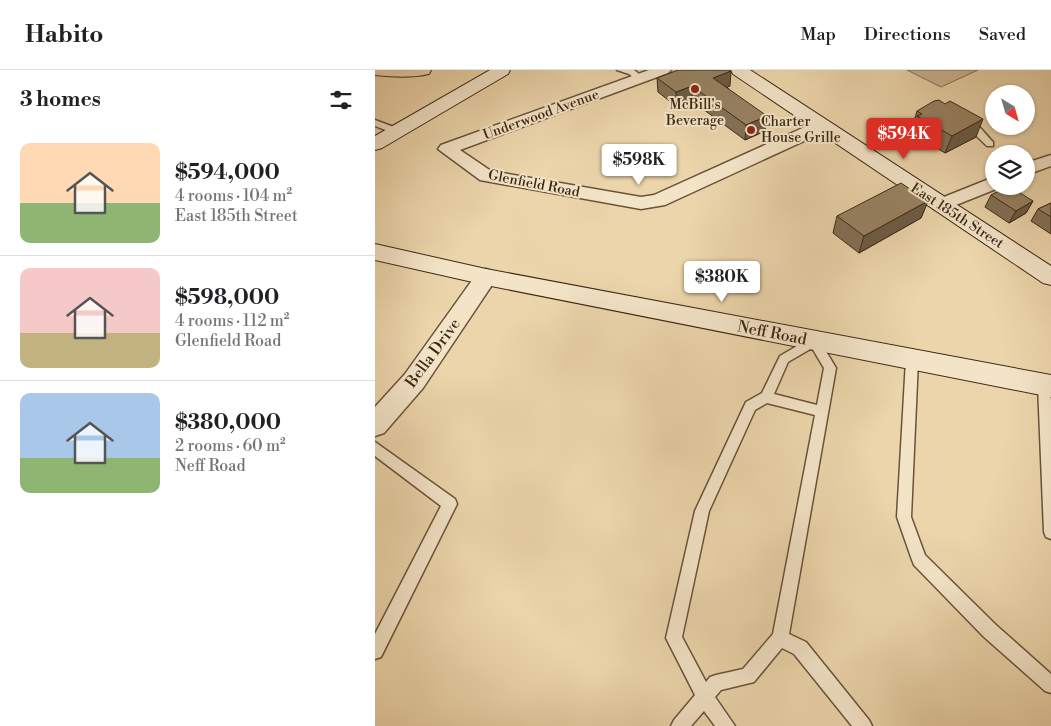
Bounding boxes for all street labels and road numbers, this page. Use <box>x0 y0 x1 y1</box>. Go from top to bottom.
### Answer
street label: Underwood Avenue <box>481 86 601 144</box>
street label: Glenfield Road <box>487 166 581 202</box>
street label: East 185th Street <box>907 179 1007 253</box>
street label: Bella Drive <box>401 314 465 392</box>
street label: Neff Road <box>735 316 809 350</box>

